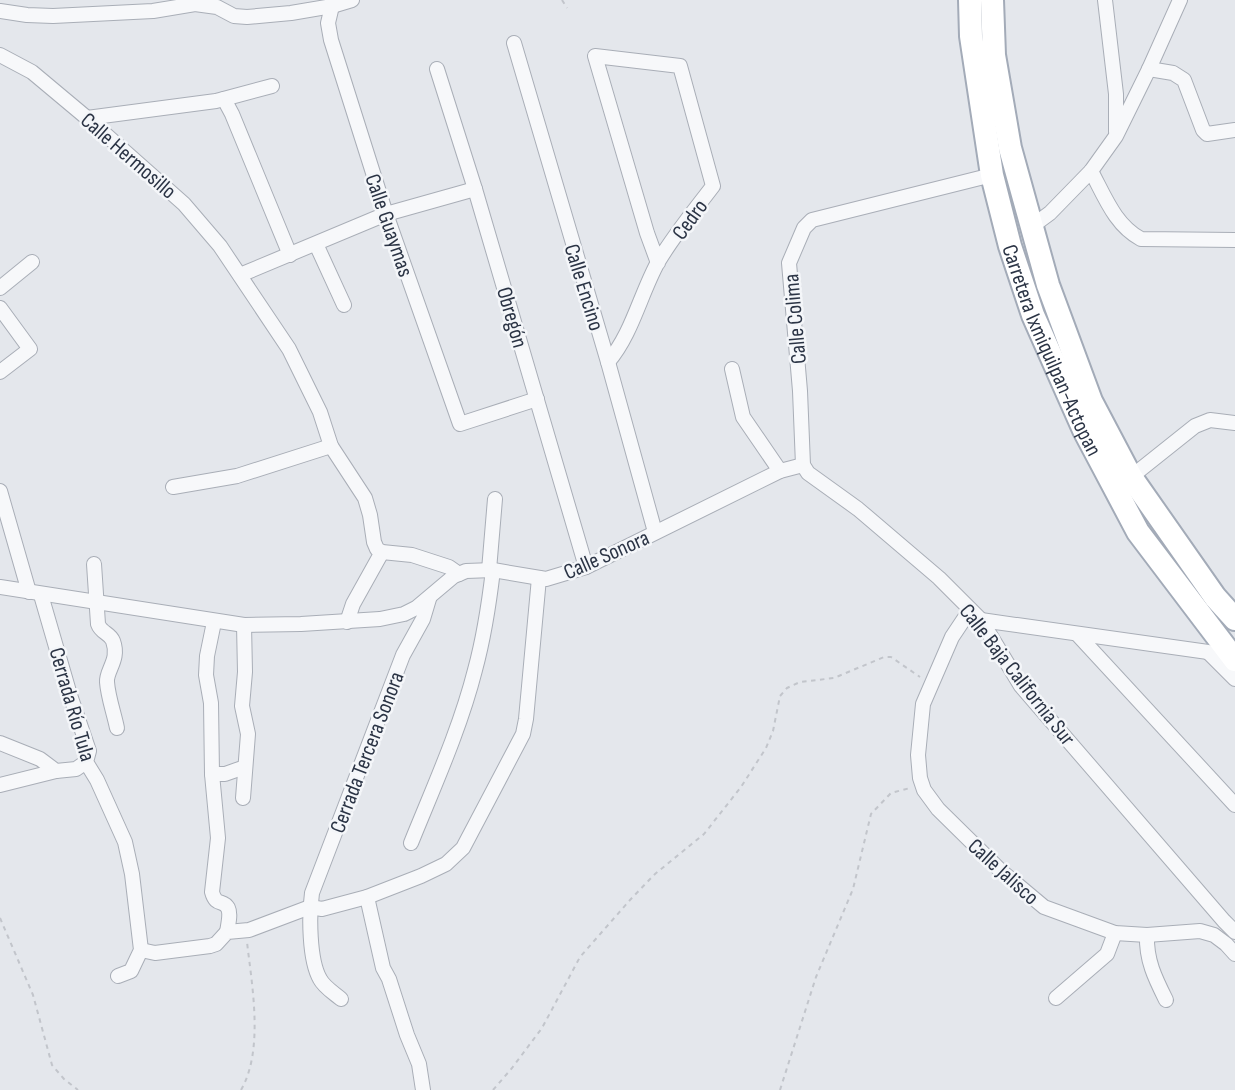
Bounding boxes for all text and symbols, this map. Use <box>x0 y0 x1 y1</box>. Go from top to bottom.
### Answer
street label: Calle Hermosillo <box>75 107 181 205</box>
street label: Calle Guaymas <box>358 171 419 280</box>
street label: Cedro <box>666 194 714 245</box>
street label: Calle Encino <box>558 241 610 334</box>
street label: Carretera Ixmiquilpan-Actopan <box>995 241 1107 461</box>
street label: Calle Colima <box>778 273 813 365</box>
street label: Obregón <box>490 284 533 351</box>
street label: Calle Sonora <box>560 525 654 586</box>
street label: Calle Baja California Sur <box>953 599 1081 751</box>
street label: Cerrada Río Tula <box>42 644 101 764</box>
street label: Cerrada Tercera Sonora <box>324 668 411 837</box>
street label: Calle Jalisco <box>962 833 1044 911</box>

